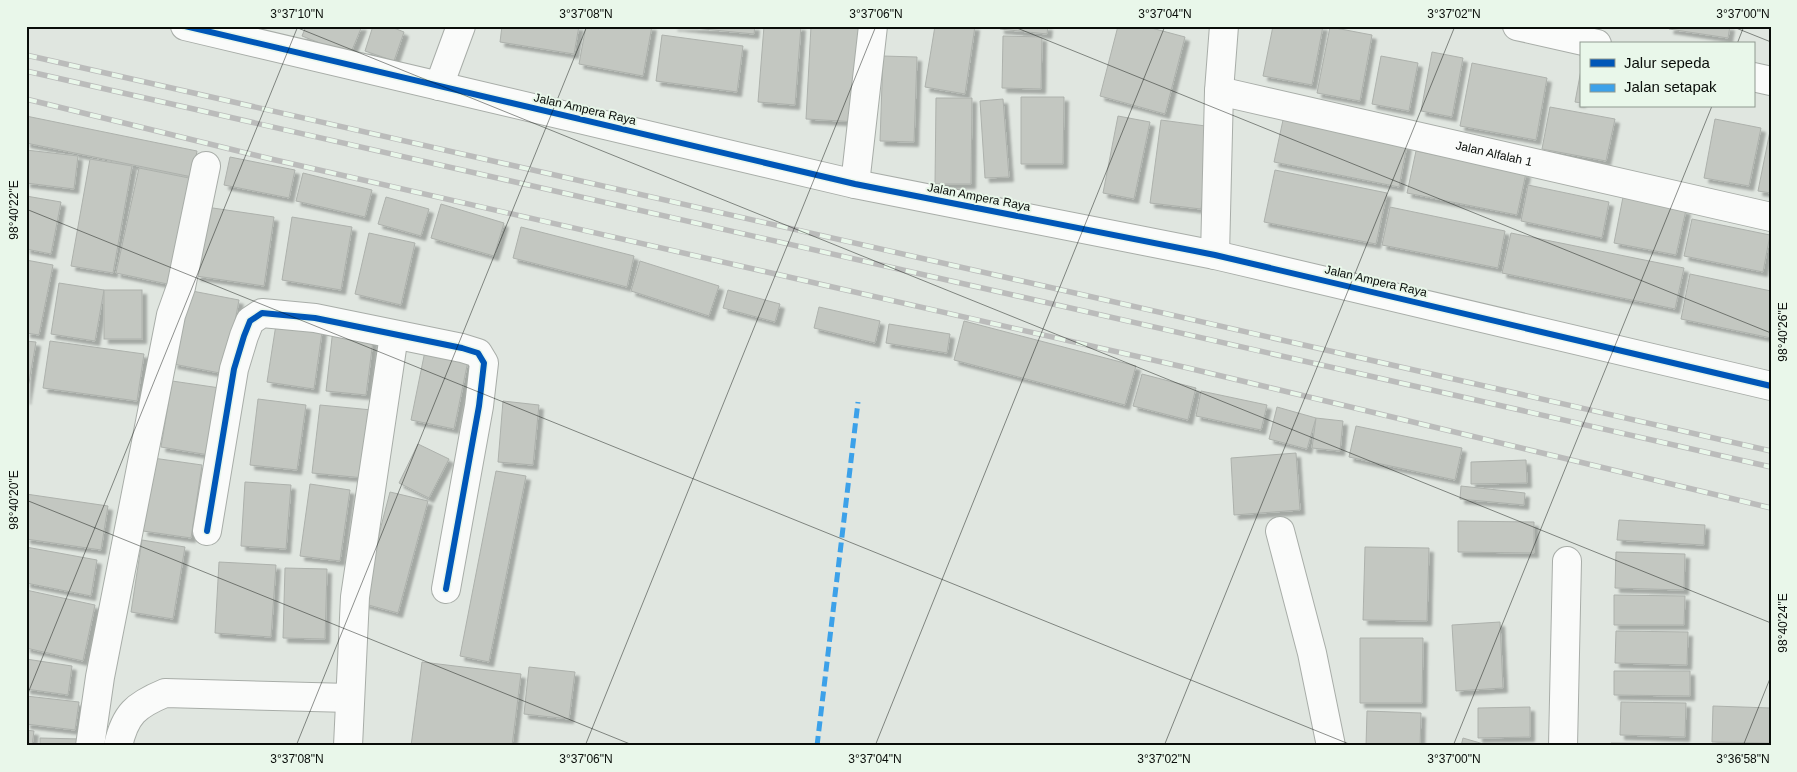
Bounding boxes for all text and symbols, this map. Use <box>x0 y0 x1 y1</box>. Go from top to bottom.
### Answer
text: 3°37'10"N <box>270 7 324 21</box>
text: 3°37'08"N <box>559 7 613 21</box>
text: 3°37'06"N <box>849 7 903 21</box>
text: 3°37'04"N <box>1138 7 1192 21</box>
text: 3°37'02"N <box>1427 7 1481 21</box>
text: 3°37'00"N <box>1716 7 1770 21</box>
legend <box>1580 42 1754 108</box>
text: Jalur sepeda <box>1624 54 1711 71</box>
text: Jalan setapak <box>1624 78 1717 95</box>
street label: Jalan Ampera Raya <box>532 90 638 128</box>
street label: Jalan Alfalah 1 <box>1454 138 1534 169</box>
text: 98°40'22"E <box>7 180 21 240</box>
street label: Jalan Ampera Raya <box>926 180 1032 214</box>
street label: Jalan Ampera Raya <box>1323 262 1429 300</box>
text: 98°40'26"E <box>1776 302 1790 362</box>
text: 98°40'20"E <box>7 470 21 530</box>
text: 98°40'24"E <box>1776 593 1790 653</box>
text: 3°37'08"N <box>270 752 324 766</box>
text: 3°37'06"N <box>559 752 613 766</box>
text: 3°37'04"N <box>848 752 902 766</box>
text: 3°37'02"N <box>1137 752 1191 766</box>
text: 3°37'00"N <box>1427 752 1481 766</box>
text: 3°36'58"N <box>1716 752 1770 766</box>

